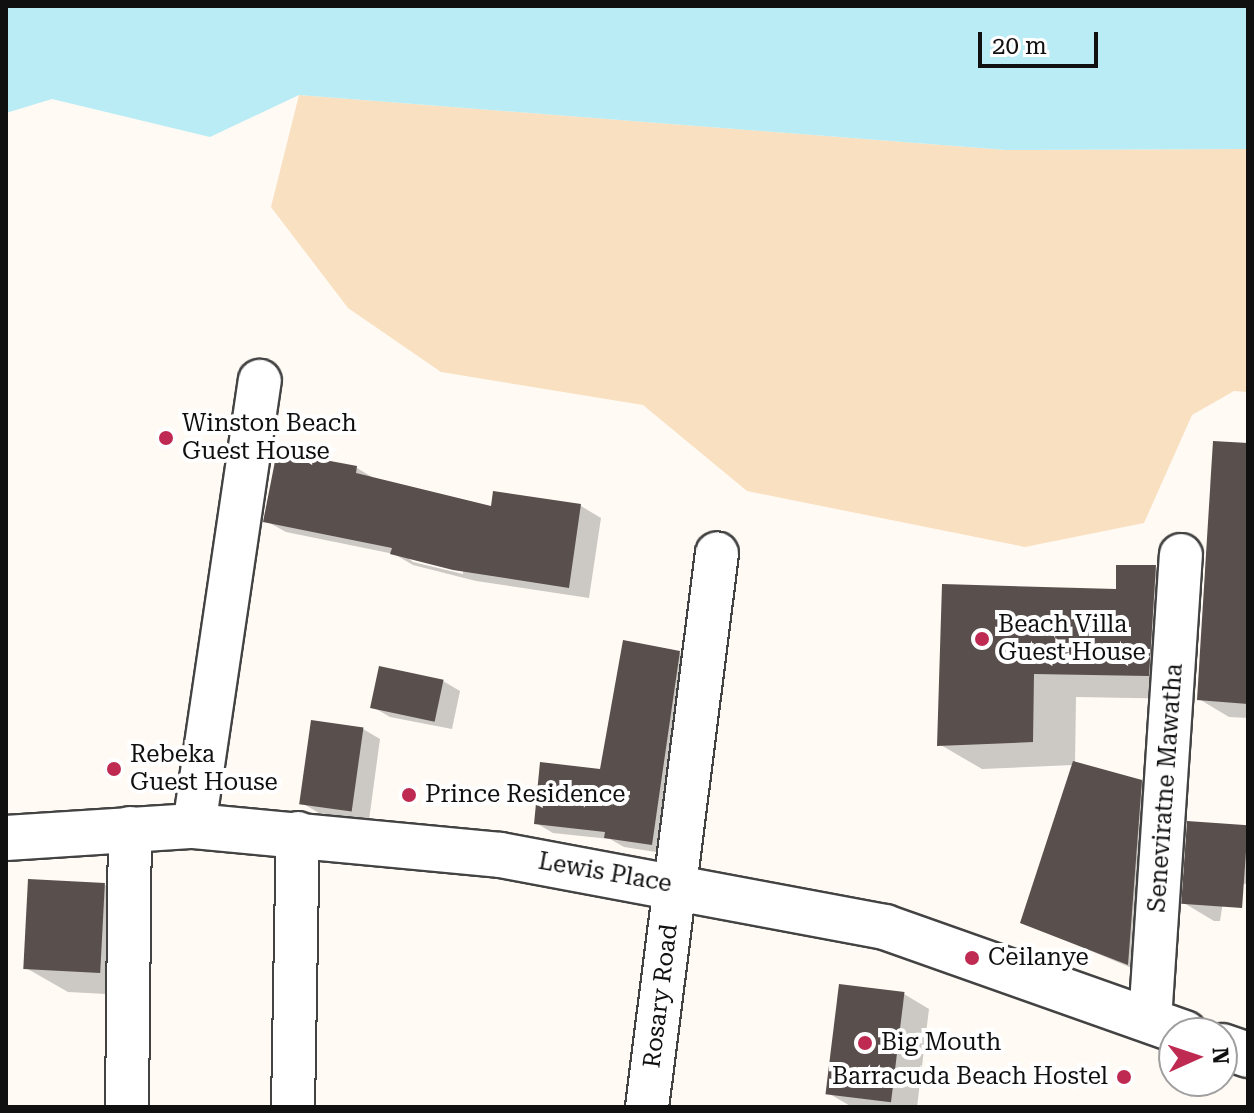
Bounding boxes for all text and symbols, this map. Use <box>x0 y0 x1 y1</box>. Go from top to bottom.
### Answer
scale bar <box>982 16 1102 66</box>
text: 20 m <box>992 32 1047 60</box>
place label: Winston Beach Guest House <box>182 410 357 466</box>
marker: Winston Beach Guest House <box>157 429 175 447</box>
place label: Beach Villa Guest House <box>998 611 1146 667</box>
marker: Beach Villa Guest House <box>973 630 991 648</box>
street label: Seneviratne Mawatha <box>1143 663 1189 913</box>
place label: Rebeka Guest House <box>130 741 278 797</box>
marker: Rebeka Guest House <box>105 760 123 778</box>
place label: Prince Residence <box>425 781 625 809</box>
marker: Prince Residence <box>400 786 418 804</box>
street label: Lewis Place <box>536 847 674 899</box>
street label: Rosary Road <box>638 922 684 1070</box>
place label: Ceilanye <box>988 944 1089 972</box>
marker: Ceilanye <box>963 949 981 967</box>
north arrow <box>1158 1017 1238 1097</box>
place label: Big Mouth <box>881 1029 1001 1057</box>
marker: Big Mouth <box>856 1034 874 1052</box>
text: N <box>1208 1047 1233 1065</box>
place label: Barracuda Beach Hostel <box>832 1063 1108 1091</box>
marker: Barracuda Beach Hostel <box>1115 1068 1133 1086</box>

